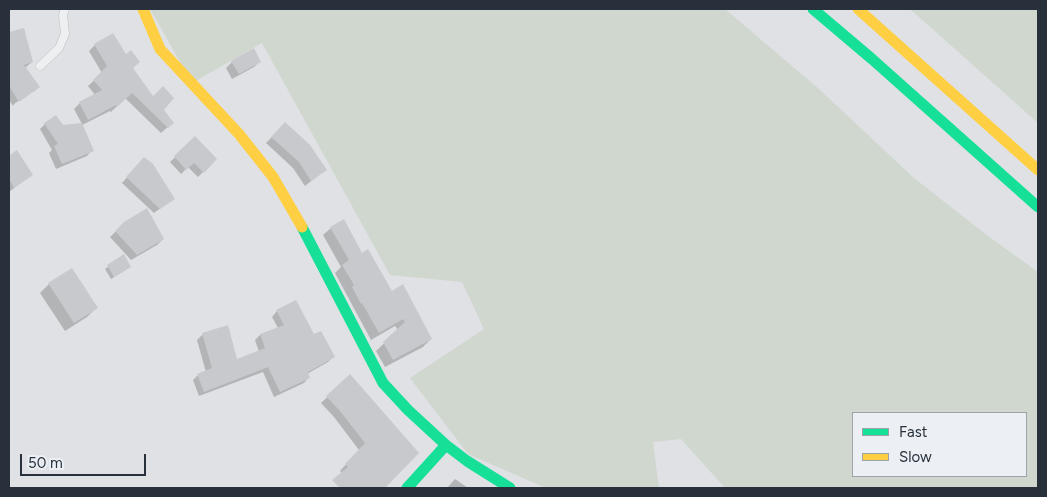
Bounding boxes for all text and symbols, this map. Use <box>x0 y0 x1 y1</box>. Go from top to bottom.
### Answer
legend <box>852 412 1027 477</box>
text: Fast <box>899 423 927 441</box>
scale bar <box>22 444 149 476</box>
text: Slow <box>899 448 932 466</box>
text: 50 m <box>28 454 63 472</box>

